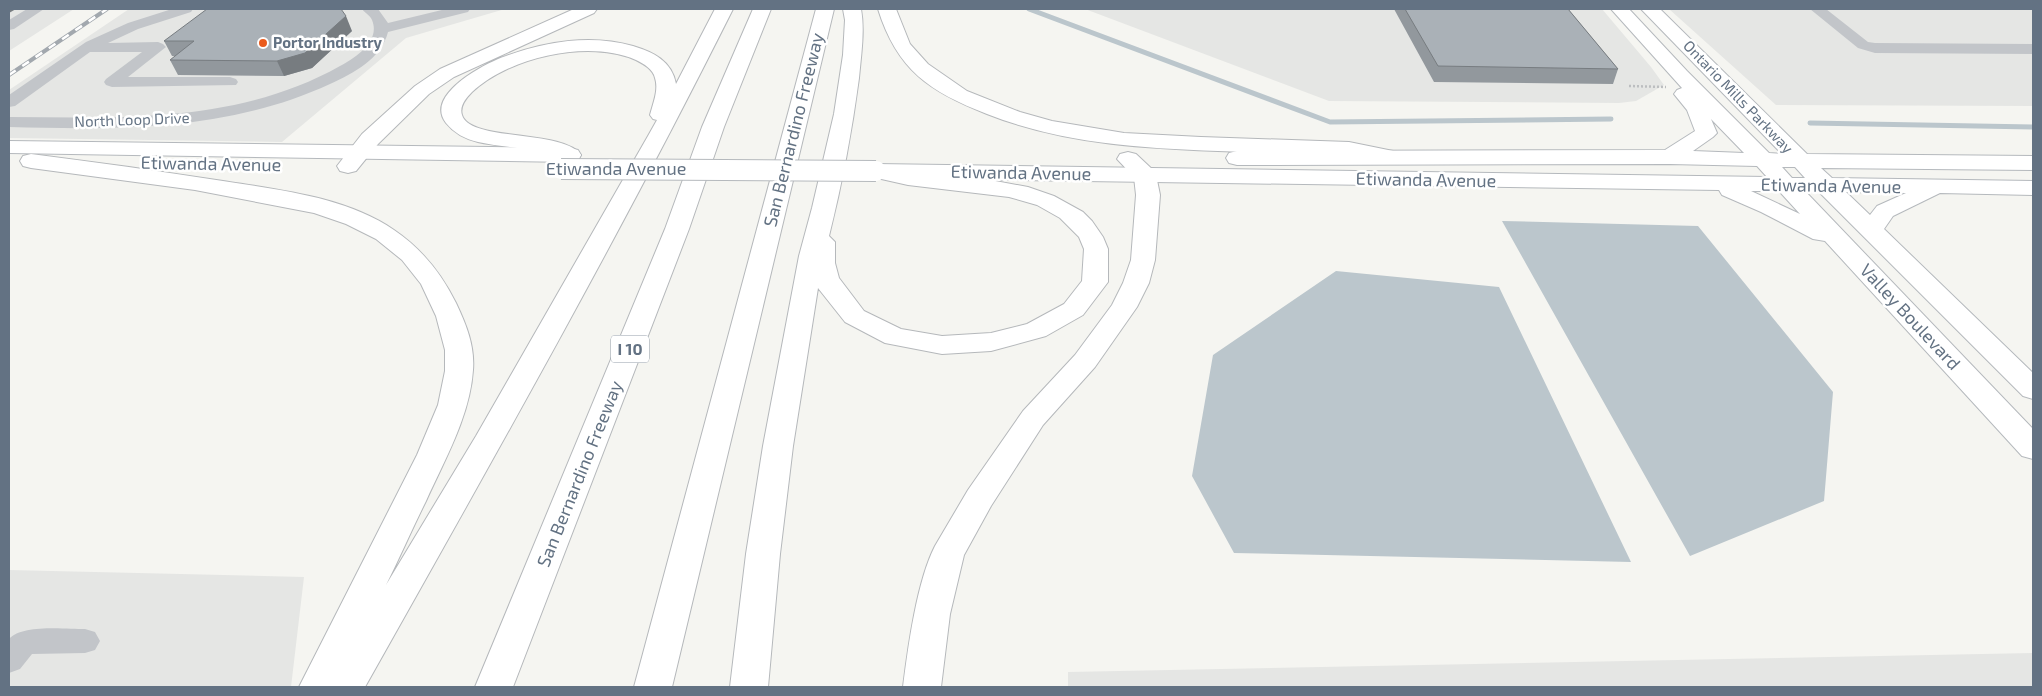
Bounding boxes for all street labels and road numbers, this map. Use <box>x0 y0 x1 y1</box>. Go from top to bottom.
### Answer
street label: San Bernardino Freeway <box>758 30 828 229</box>
street label: Ontario Mills Parkway <box>1680 36 1797 157</box>
street label: North Loop Drive <box>74 108 190 130</box>
street label: Etiwanda Avenue <box>141 151 282 175</box>
street label: Etiwanda Avenue <box>546 157 686 179</box>
street label: Etiwanda Avenue <box>951 160 1092 184</box>
street label: Etiwanda Avenue <box>1356 167 1497 191</box>
street label: Etiwanda Avenue <box>1761 173 1902 197</box>
street label: Valley Boulevard <box>1856 259 1966 374</box>
road number: I 10 <box>611 336 649 362</box>
street label: San Bernardino Freeway <box>532 377 627 570</box>

